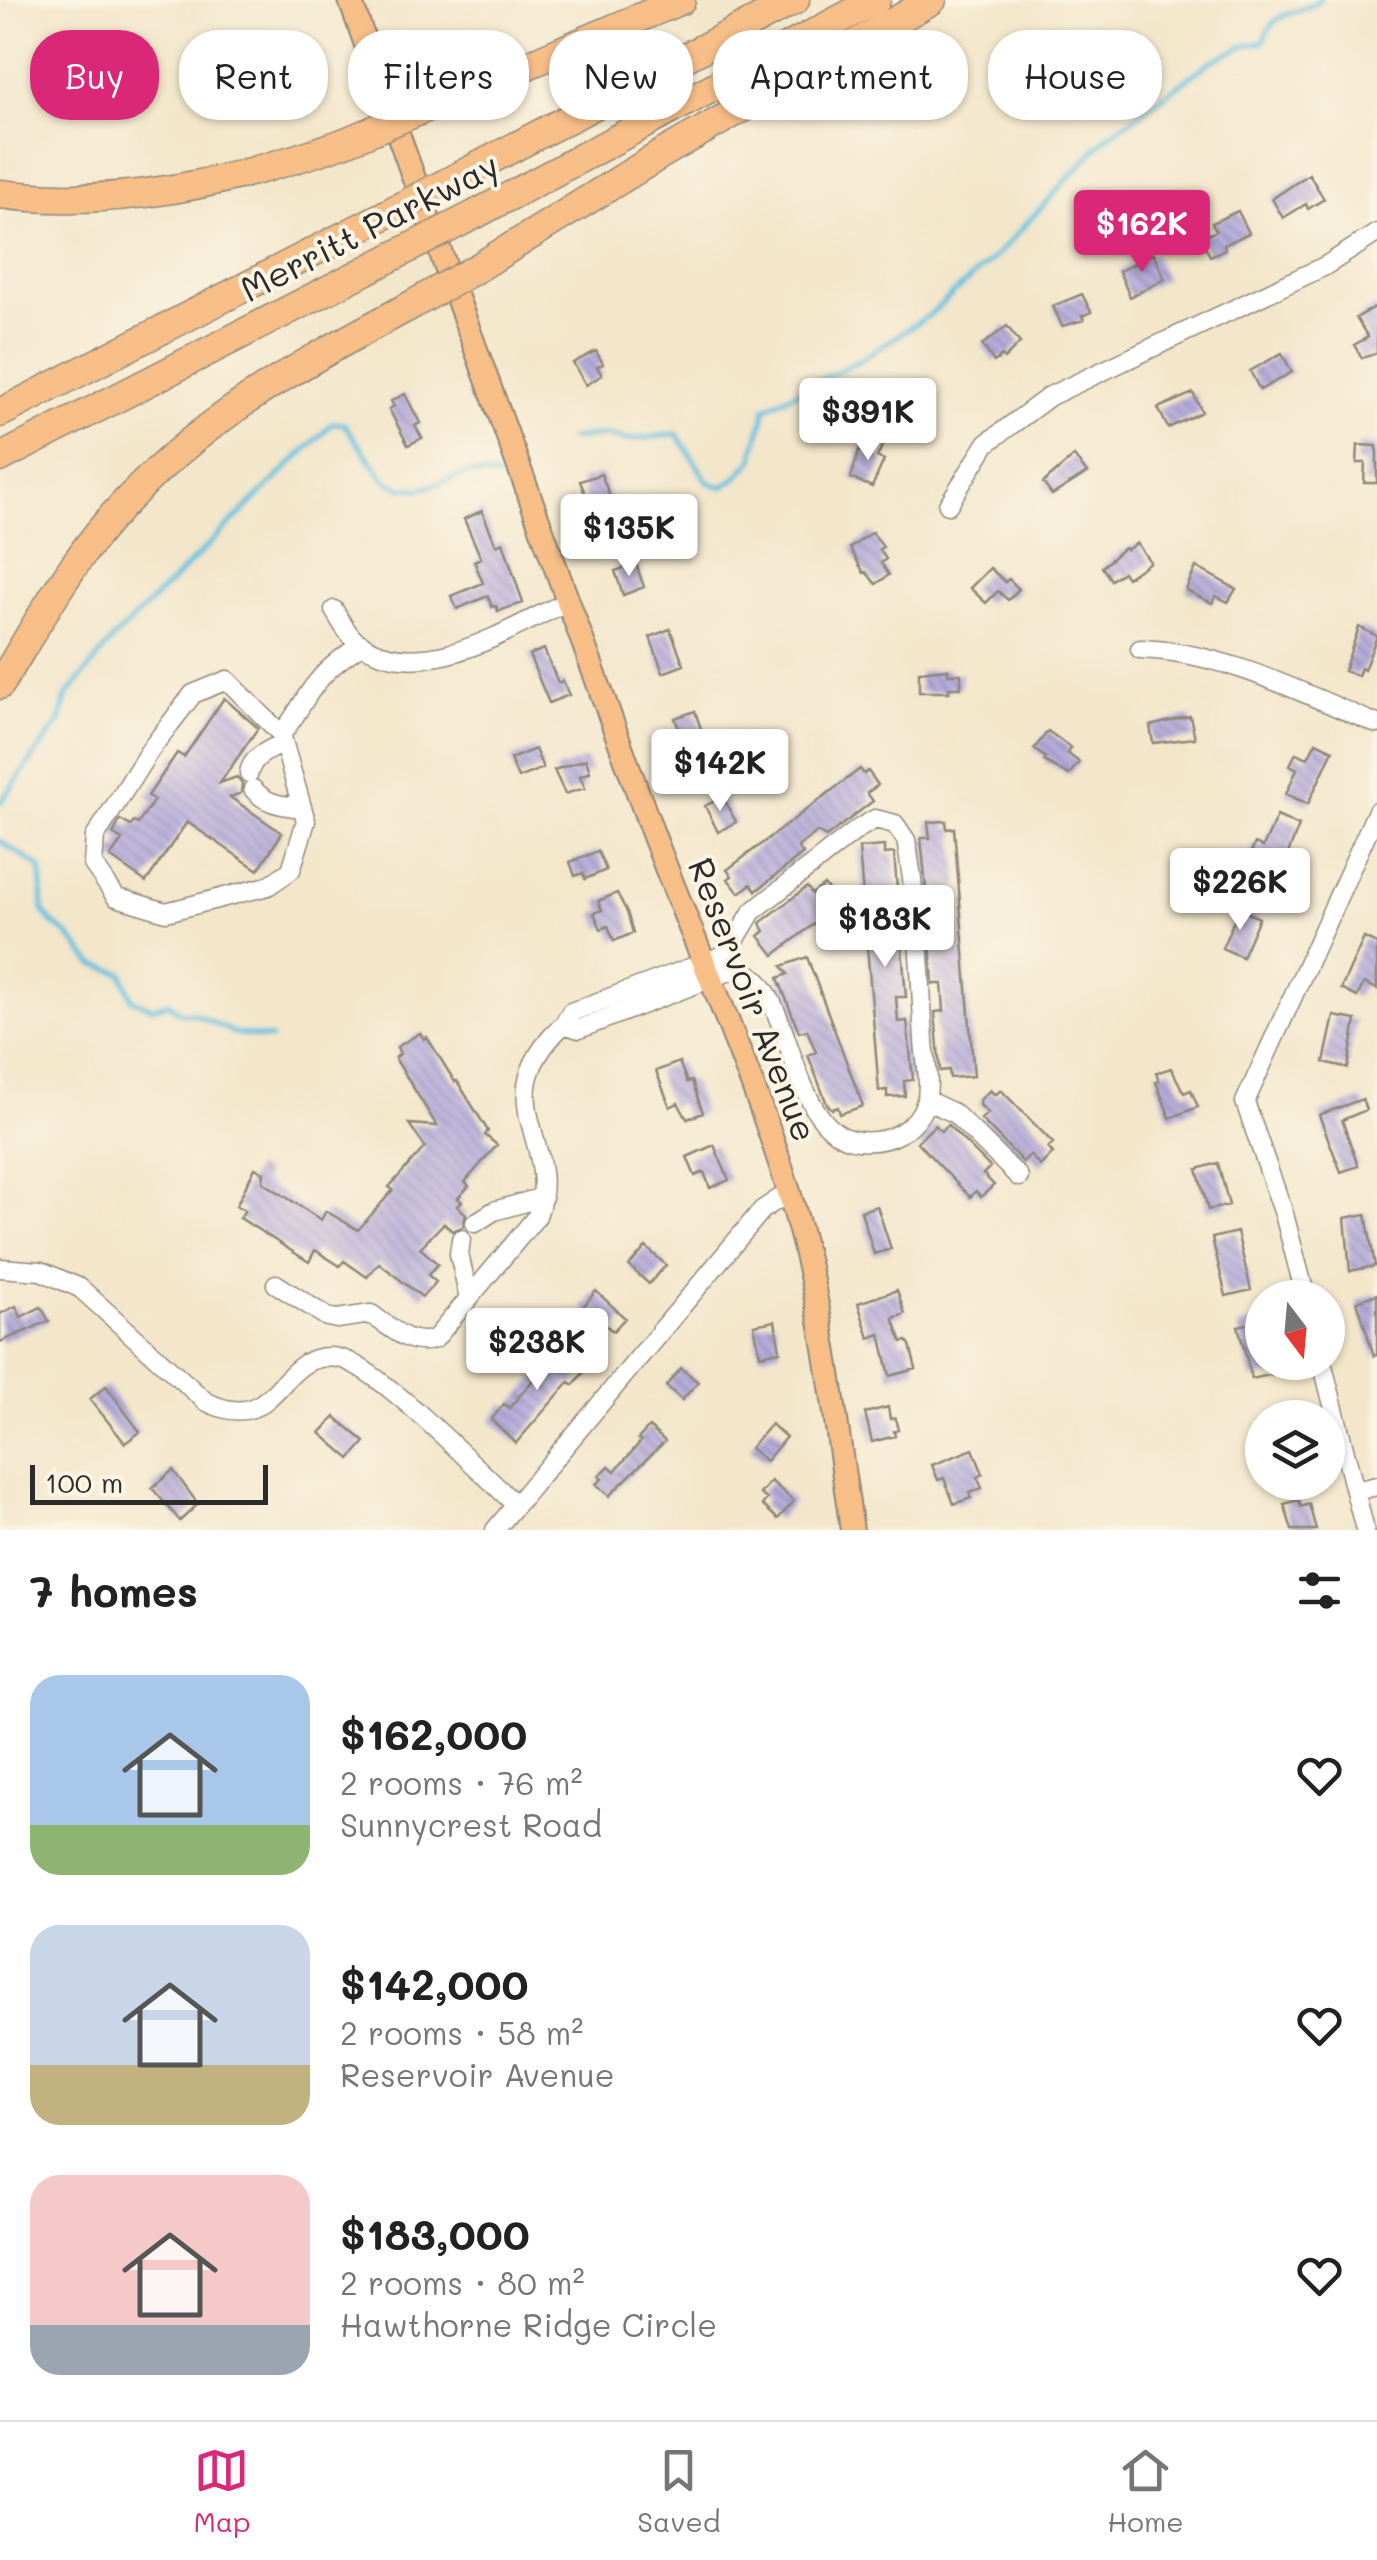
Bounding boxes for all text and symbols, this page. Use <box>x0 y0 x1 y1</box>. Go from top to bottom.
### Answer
chip: Buy <box>30 30 159 120</box>
chip: Rent <box>179 30 328 120</box>
chip: Filters <box>348 30 529 120</box>
chip: New <box>549 30 693 120</box>
chip: Apartment <box>713 30 968 120</box>
chip: House <box>988 30 1162 120</box>
street label: Merritt Parkway <box>232 141 506 311</box>
pin: $162K <box>1072 190 1212 275</box>
text: $162K <box>1096 201 1188 243</box>
pin: $391K <box>798 378 938 463</box>
text: $391K <box>821 389 915 431</box>
pin: $135K <box>559 494 699 579</box>
text: $135K <box>583 505 675 547</box>
pin: $142K <box>650 729 790 814</box>
text: $142K <box>673 740 767 782</box>
pin: $226K <box>1170 848 1310 933</box>
street label: Reservoir Avenue <box>679 851 829 1147</box>
text: $226K <box>1192 859 1288 901</box>
pin: $183K <box>815 885 955 970</box>
text: $183K <box>838 896 932 938</box>
north arrow <box>1245 1280 1345 1380</box>
map controls <box>1245 1280 1345 1500</box>
pin: $238K <box>467 1308 607 1393</box>
text: $238K <box>488 1319 586 1361</box>
button: layers <box>1245 1400 1345 1500</box>
scale bar <box>30 1460 268 1504</box>
text: 100 m <box>45 1464 123 1500</box>
text: 7 homes <box>30 1563 198 1618</box>
icon: filters <box>1292 1563 1347 1618</box>
text: $162,000 <box>340 1706 527 1761</box>
icon: home <box>110 1715 230 1835</box>
icon: heart <box>1292 1748 1347 1803</box>
text: 2 rooms · 76 m² <box>340 1761 583 1803</box>
text: Sunnycrest Road <box>340 1803 602 1845</box>
text: $142,000 <box>340 1956 529 2011</box>
icon: home <box>110 1965 230 2085</box>
icon: heart <box>1292 1998 1347 2053</box>
text: 2 rooms · 58 m² <box>340 2011 583 2053</box>
text: Reservoir Avenue <box>340 2053 614 2095</box>
text: $183,000 <box>340 2206 530 2261</box>
icon: home <box>110 2215 230 2335</box>
icon: heart <box>1292 2248 1347 2303</box>
text: 2 rooms · 80 m² <box>340 2261 585 2303</box>
text: Hawthorne Ridge Circle <box>340 2303 717 2345</box>
tab: Map <box>193 2443 250 2539</box>
tab: Saved <box>637 2443 720 2539</box>
tab: Home <box>1107 2443 1184 2539</box>

